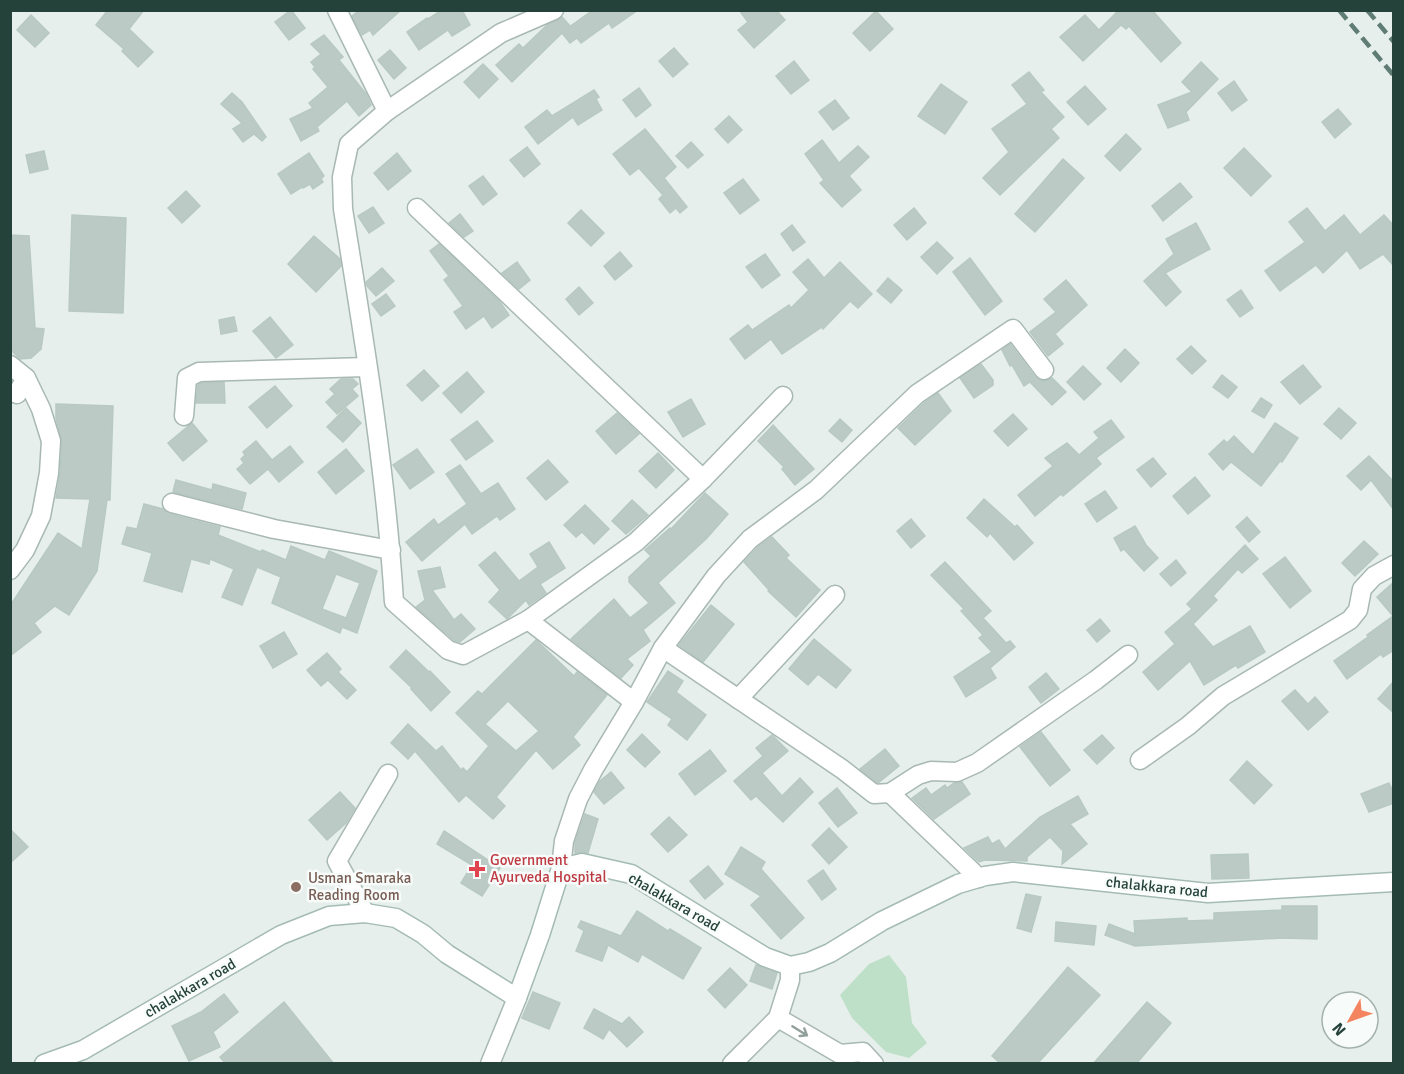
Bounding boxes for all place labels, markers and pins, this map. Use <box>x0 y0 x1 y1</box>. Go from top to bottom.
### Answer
place label: Government Ayurveda Hospital <box>490 851 607 886</box>
marker: Government Ayurveda Hospital <box>468 860 486 878</box>
place label: Usman Smaraka Reading Room <box>308 869 411 904</box>
marker: Usman Smaraka Reading Room <box>289 880 303 894</box>

